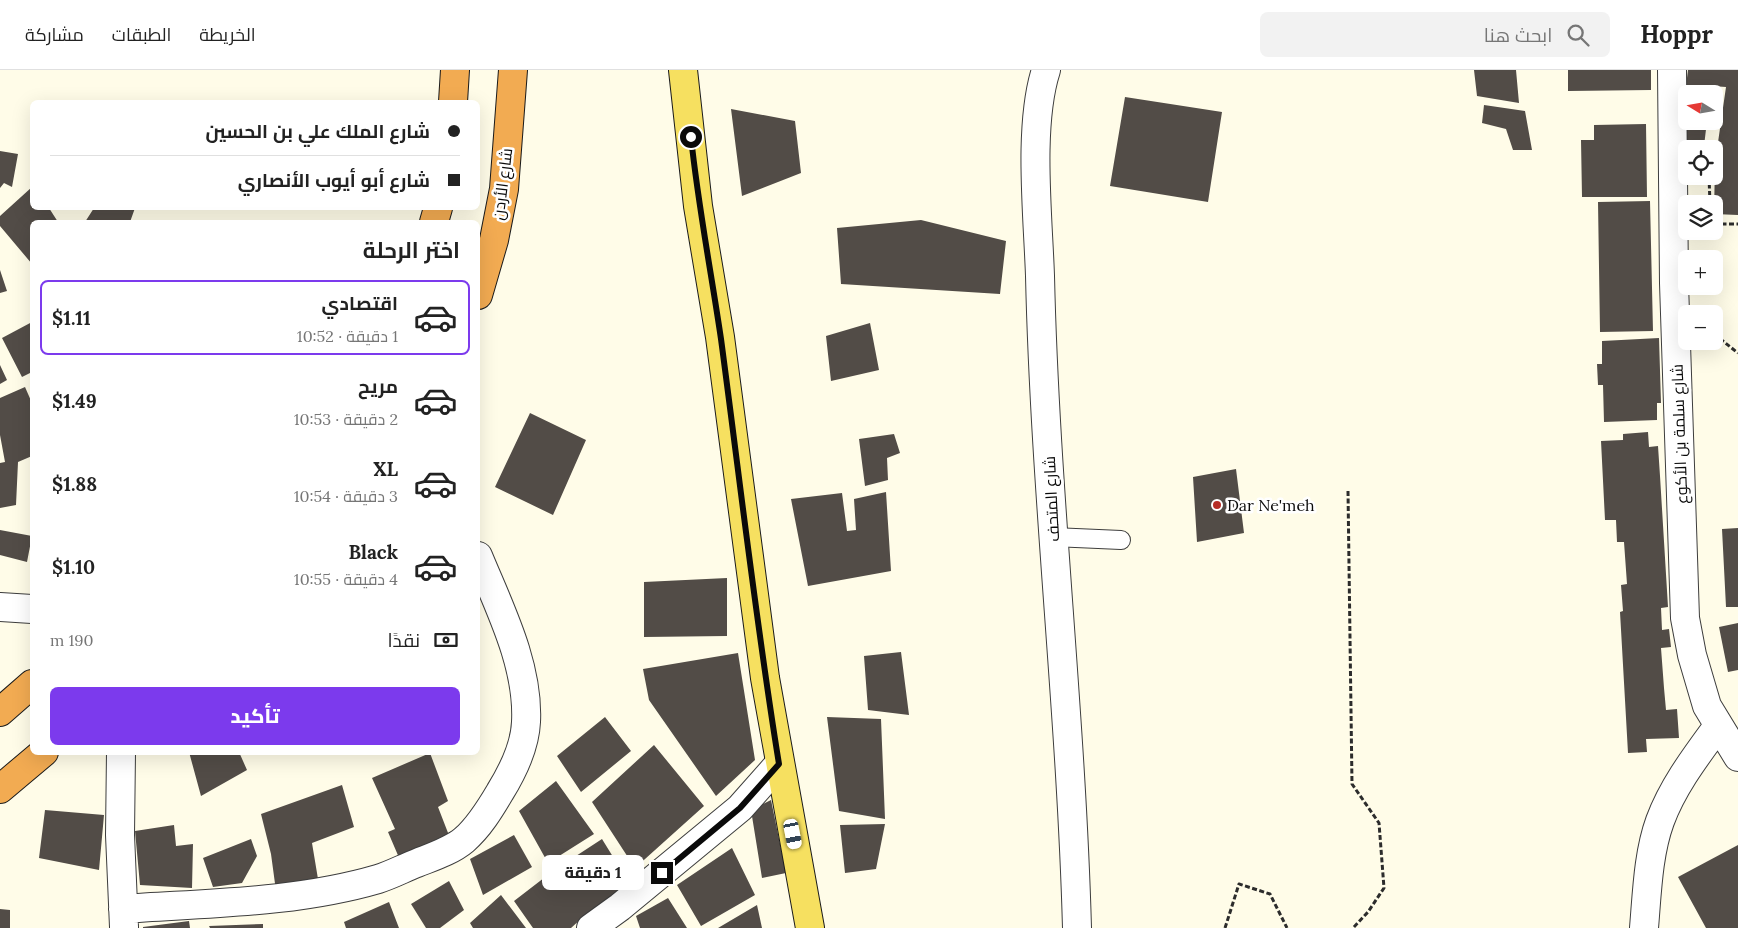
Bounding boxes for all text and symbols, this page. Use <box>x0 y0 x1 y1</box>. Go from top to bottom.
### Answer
search box <box>1260 12 1610 57</box>
text: Hoppr <box>1640 19 1713 50</box>
icon: search <box>1564 21 1592 49</box>
text: مشاركة <box>25 23 84 46</box>
text: الطبقات <box>112 23 171 46</box>
text: الخريطة <box>199 23 256 46</box>
text: ابحث هنا <box>1484 23 1552 47</box>
north arrow <box>1678 85 1722 130</box>
map controls <box>1678 85 1723 350</box>
text: شارع الملك علي بن الحسين <box>205 119 430 143</box>
route start <box>680 126 702 148</box>
button: locate <box>1678 140 1723 185</box>
street label: شارع الأردن <box>488 147 518 221</box>
text: شارع أبو أيوب الأنصاري <box>238 168 430 192</box>
button: layers <box>1678 195 1723 240</box>
text: اختر الرحلة <box>363 236 460 264</box>
button: + <box>1678 250 1723 295</box>
text: اقتصادي <box>322 291 398 315</box>
icon: car <box>413 295 458 340</box>
button: − <box>1678 305 1723 350</box>
text: $1.11 <box>52 306 91 330</box>
text: 1 دقيقة · 10:52 <box>297 326 398 346</box>
street label: شارع سلمة بن الأكوع <box>1667 364 1693 504</box>
text: مريح <box>358 374 398 398</box>
icon: car <box>413 378 458 423</box>
text: $1.49 <box>52 389 97 413</box>
text: 2 دقيقة · 10:53 <box>294 409 398 429</box>
street label: شارع المتحف <box>1039 455 1065 542</box>
text: XL <box>373 457 398 481</box>
icon: car <box>413 461 458 506</box>
text: $1.88 <box>52 472 97 496</box>
text: 3 دقيقة · 10:54 <box>294 486 398 506</box>
place label: Dar Ne'meh <box>1227 495 1315 515</box>
marker: Dar Ne'meh <box>1211 499 1223 511</box>
text: Black <box>349 540 398 564</box>
icon: car <box>413 544 458 589</box>
text: $1.10 <box>52 555 95 579</box>
text: 4 دقيقة · 10:55 <box>294 569 398 589</box>
icon: cash <box>432 626 460 654</box>
text: نقدًا <box>388 628 420 652</box>
text: 190 m <box>50 630 94 650</box>
button: تأكيد <box>50 687 460 745</box>
car <box>782 818 803 850</box>
callout: 1 دقيقة <box>542 856 644 890</box>
text: 1 دقيقة <box>564 862 622 882</box>
route end <box>651 862 673 884</box>

